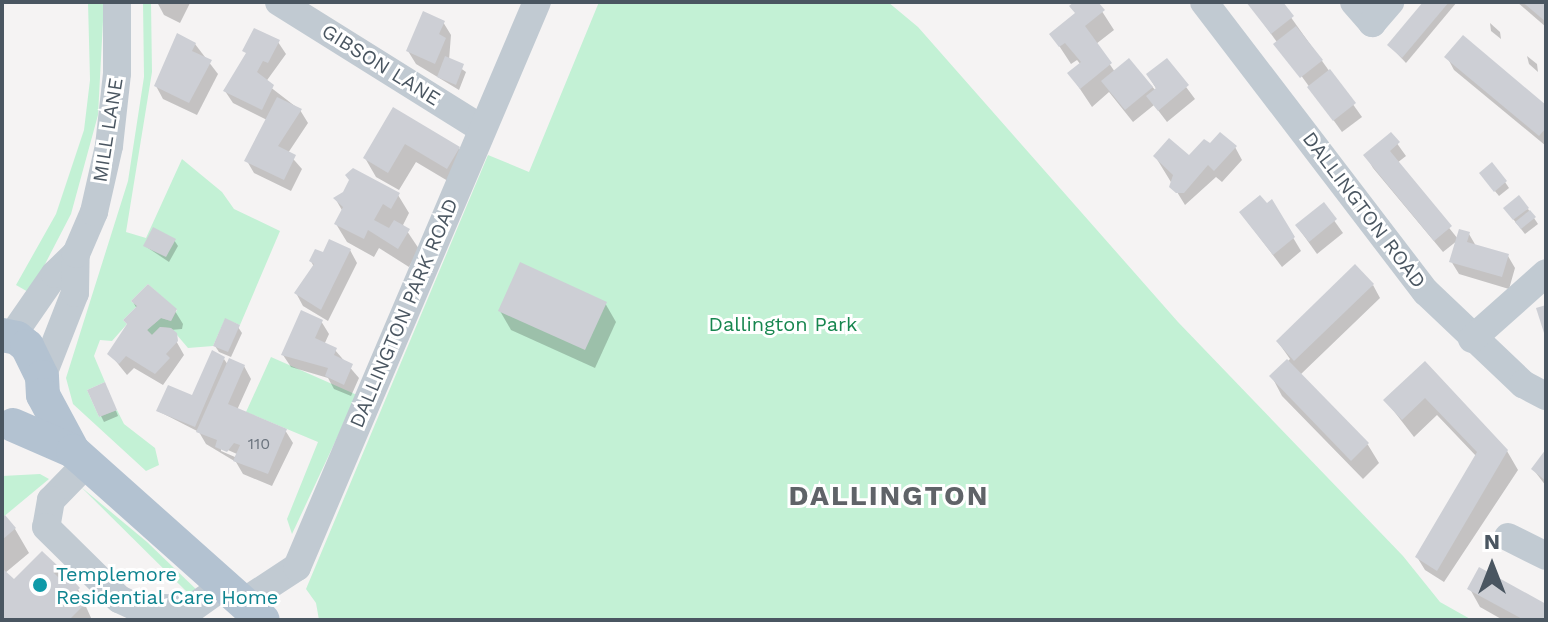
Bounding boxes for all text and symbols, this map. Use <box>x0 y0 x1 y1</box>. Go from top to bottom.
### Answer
street label: GIBSON LANE <box>317 19 445 111</box>
street label: MILL LANE <box>88 76 128 184</box>
street label: DALLINGTON ROAD <box>1297 127 1431 293</box>
street label: DALLINGTON PARK ROAD <box>345 195 463 431</box>
park label: Dallington Park <box>709 312 857 336</box>
house number: 110 <box>248 434 270 454</box>
district label: DALLINGTON <box>789 479 989 513</box>
north arrow <box>1452 526 1532 606</box>
text: N <box>1484 529 1500 554</box>
place label: Templemore Residential Care Home <box>56 562 279 609</box>
marker: Templemore Residential Care Home <box>31 576 49 594</box>

